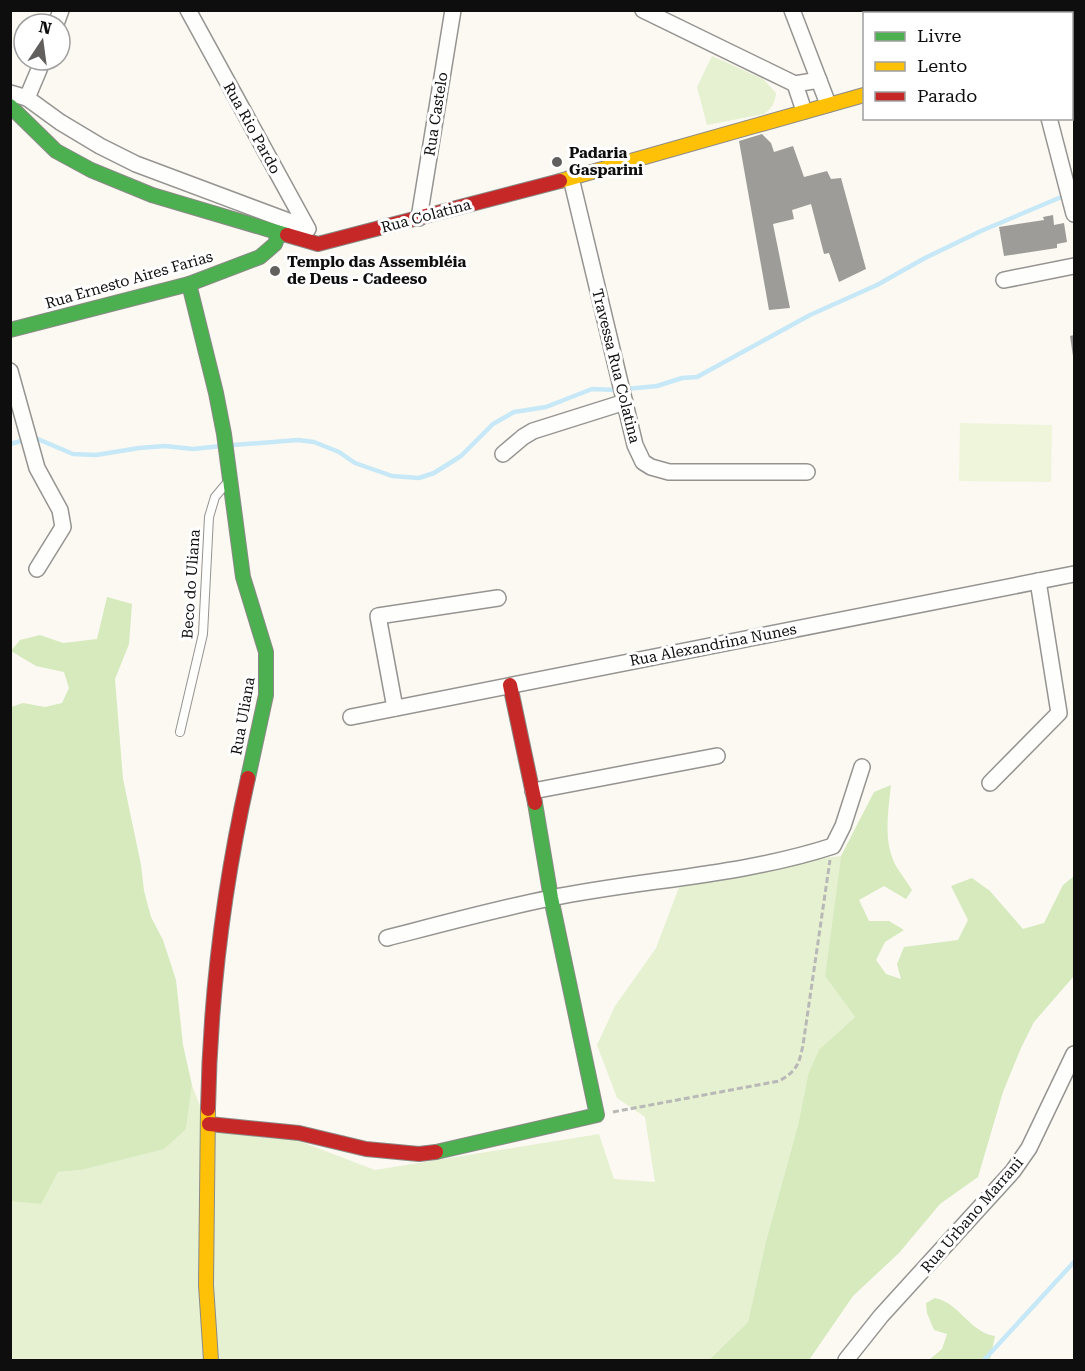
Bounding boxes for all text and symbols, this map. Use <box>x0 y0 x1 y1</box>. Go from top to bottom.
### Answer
north arrow <box>12 12 72 72</box>
legend <box>863 12 1073 120</box>
text: N <box>37 17 53 39</box>
text: Livre <box>917 25 962 46</box>
text: Lento <box>917 55 967 76</box>
street label: Rua Castelo <box>420 71 452 157</box>
street label: Rua Rio Pardo <box>219 79 285 177</box>
text: Parado <box>917 85 977 106</box>
place label: Padaria Gasparini <box>569 144 643 179</box>
marker: Padaria Gasparini <box>550 155 564 169</box>
street label: Rua Colatina <box>379 195 473 237</box>
street label: Rua Ernesto Aires Farias <box>43 247 215 313</box>
place label: Templo das Assembléia de Deus - Cadeeso <box>287 253 467 288</box>
marker: Templo das Assembléia de Deus - Cadeeso <box>268 264 282 278</box>
street label: Travessa Rua Colatina <box>588 287 644 445</box>
street label: Beco do Uliana <box>178 529 204 639</box>
street label: Rua Alexandrina Nunes <box>628 620 798 670</box>
street label: Rua Uliana <box>227 676 259 756</box>
street label: Rua Urbano Marrani <box>917 1154 1027 1276</box>

